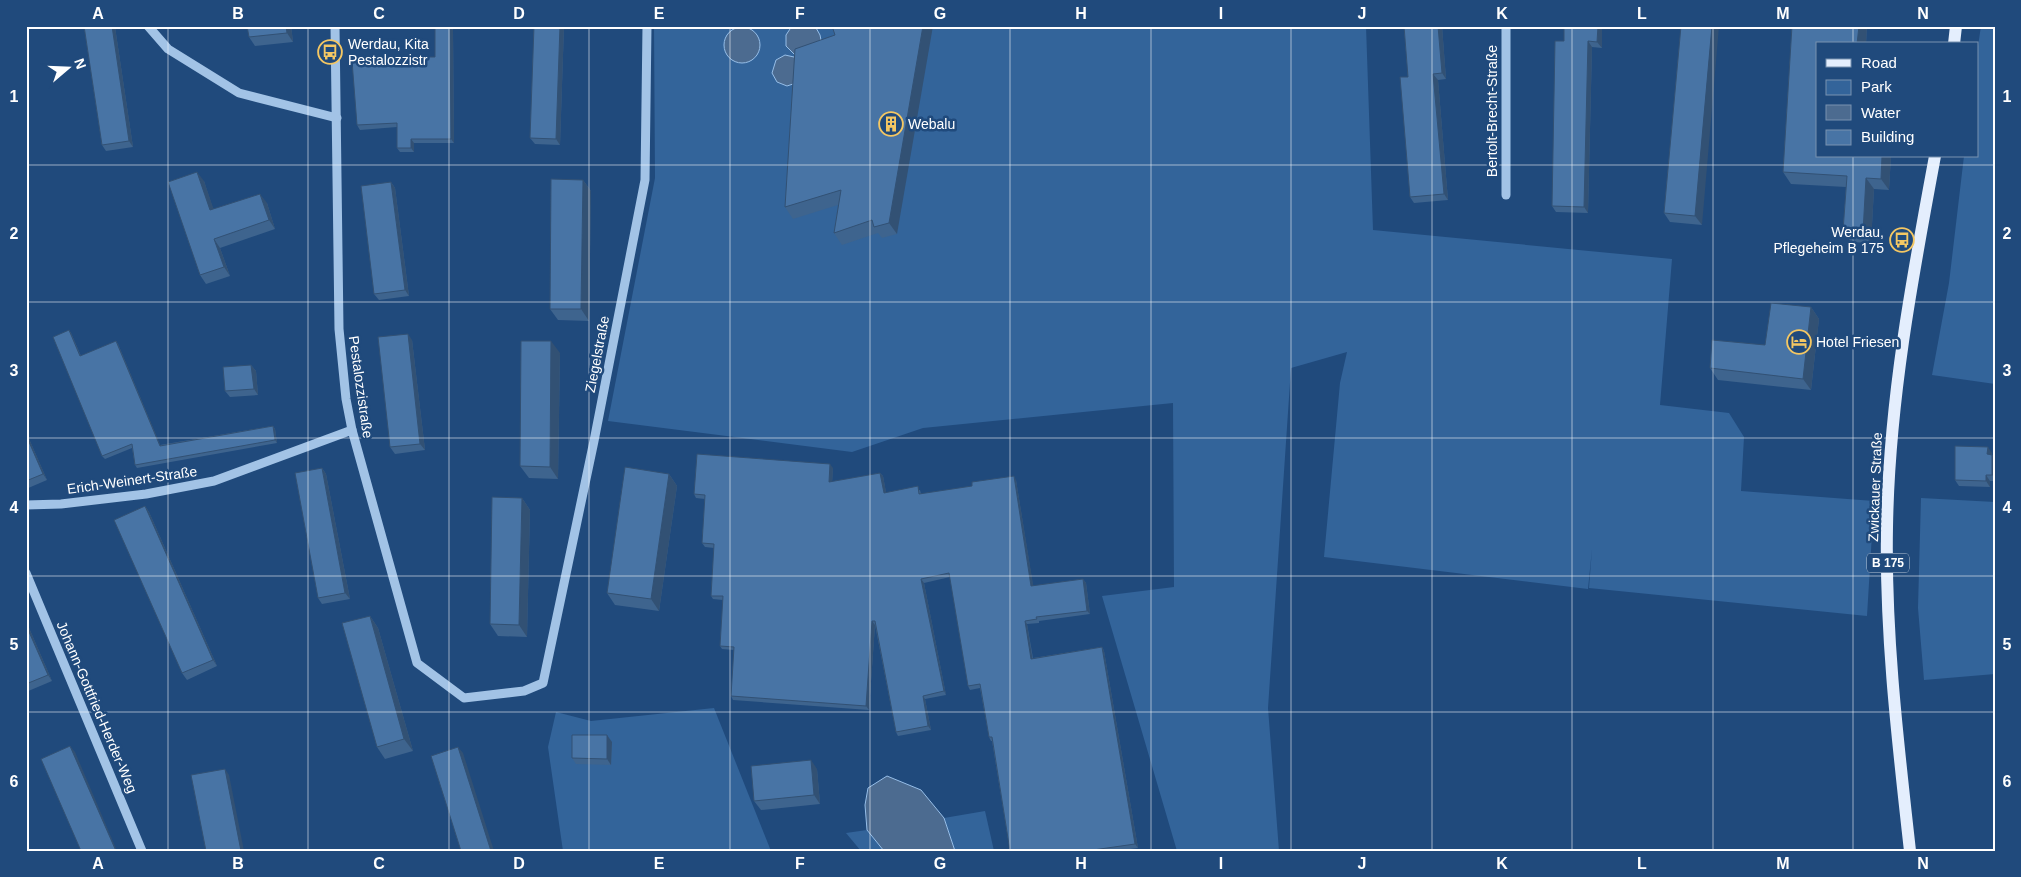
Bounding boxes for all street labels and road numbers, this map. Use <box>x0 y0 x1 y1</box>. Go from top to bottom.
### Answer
street label: Bertolt-Brecht-Straße <box>1484 45 1500 177</box>
street label: Ziegelstraße <box>582 314 612 394</box>
street label: Pestalozzistraße <box>346 335 376 440</box>
street label: Zwickauer Straße <box>1865 432 1885 542</box>
street label: Erich-Weinert-Straße <box>66 463 198 497</box>
road number: B 175 <box>1867 554 1909 572</box>
street label: Johann-Gottfried-Herder-Weg <box>54 619 140 795</box>

